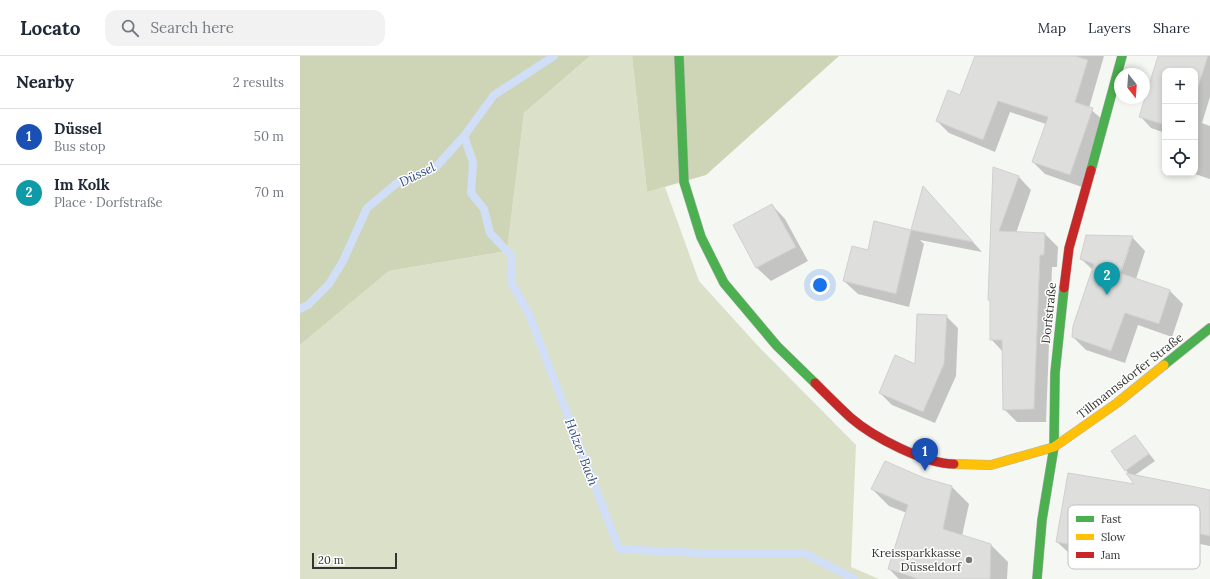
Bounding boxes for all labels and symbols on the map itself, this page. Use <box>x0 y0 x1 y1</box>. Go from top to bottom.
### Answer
north arrow <box>1114 68 1150 104</box>
water label: Düssel <box>396 158 438 190</box>
pin: 2 <box>1094 262 1120 295</box>
your location <box>810 275 830 295</box>
street label: Dorfstraße <box>1038 281 1059 344</box>
street label: Tillmannsdorfer Straße <box>1074 329 1186 422</box>
water label: Holzer Bach <box>561 416 602 489</box>
pin: 1 <box>912 438 938 471</box>
legend <box>1068 505 1200 569</box>
text: Fast <box>1101 512 1122 526</box>
text: Slow <box>1101 530 1126 544</box>
place label: Kreissparkkasse Düsseldorf <box>872 545 962 574</box>
text: Jam <box>1100 548 1121 562</box>
scale bar <box>312 551 397 570</box>
marker: Kreissparkkasse Düsseldorf <box>964 555 974 565</box>

